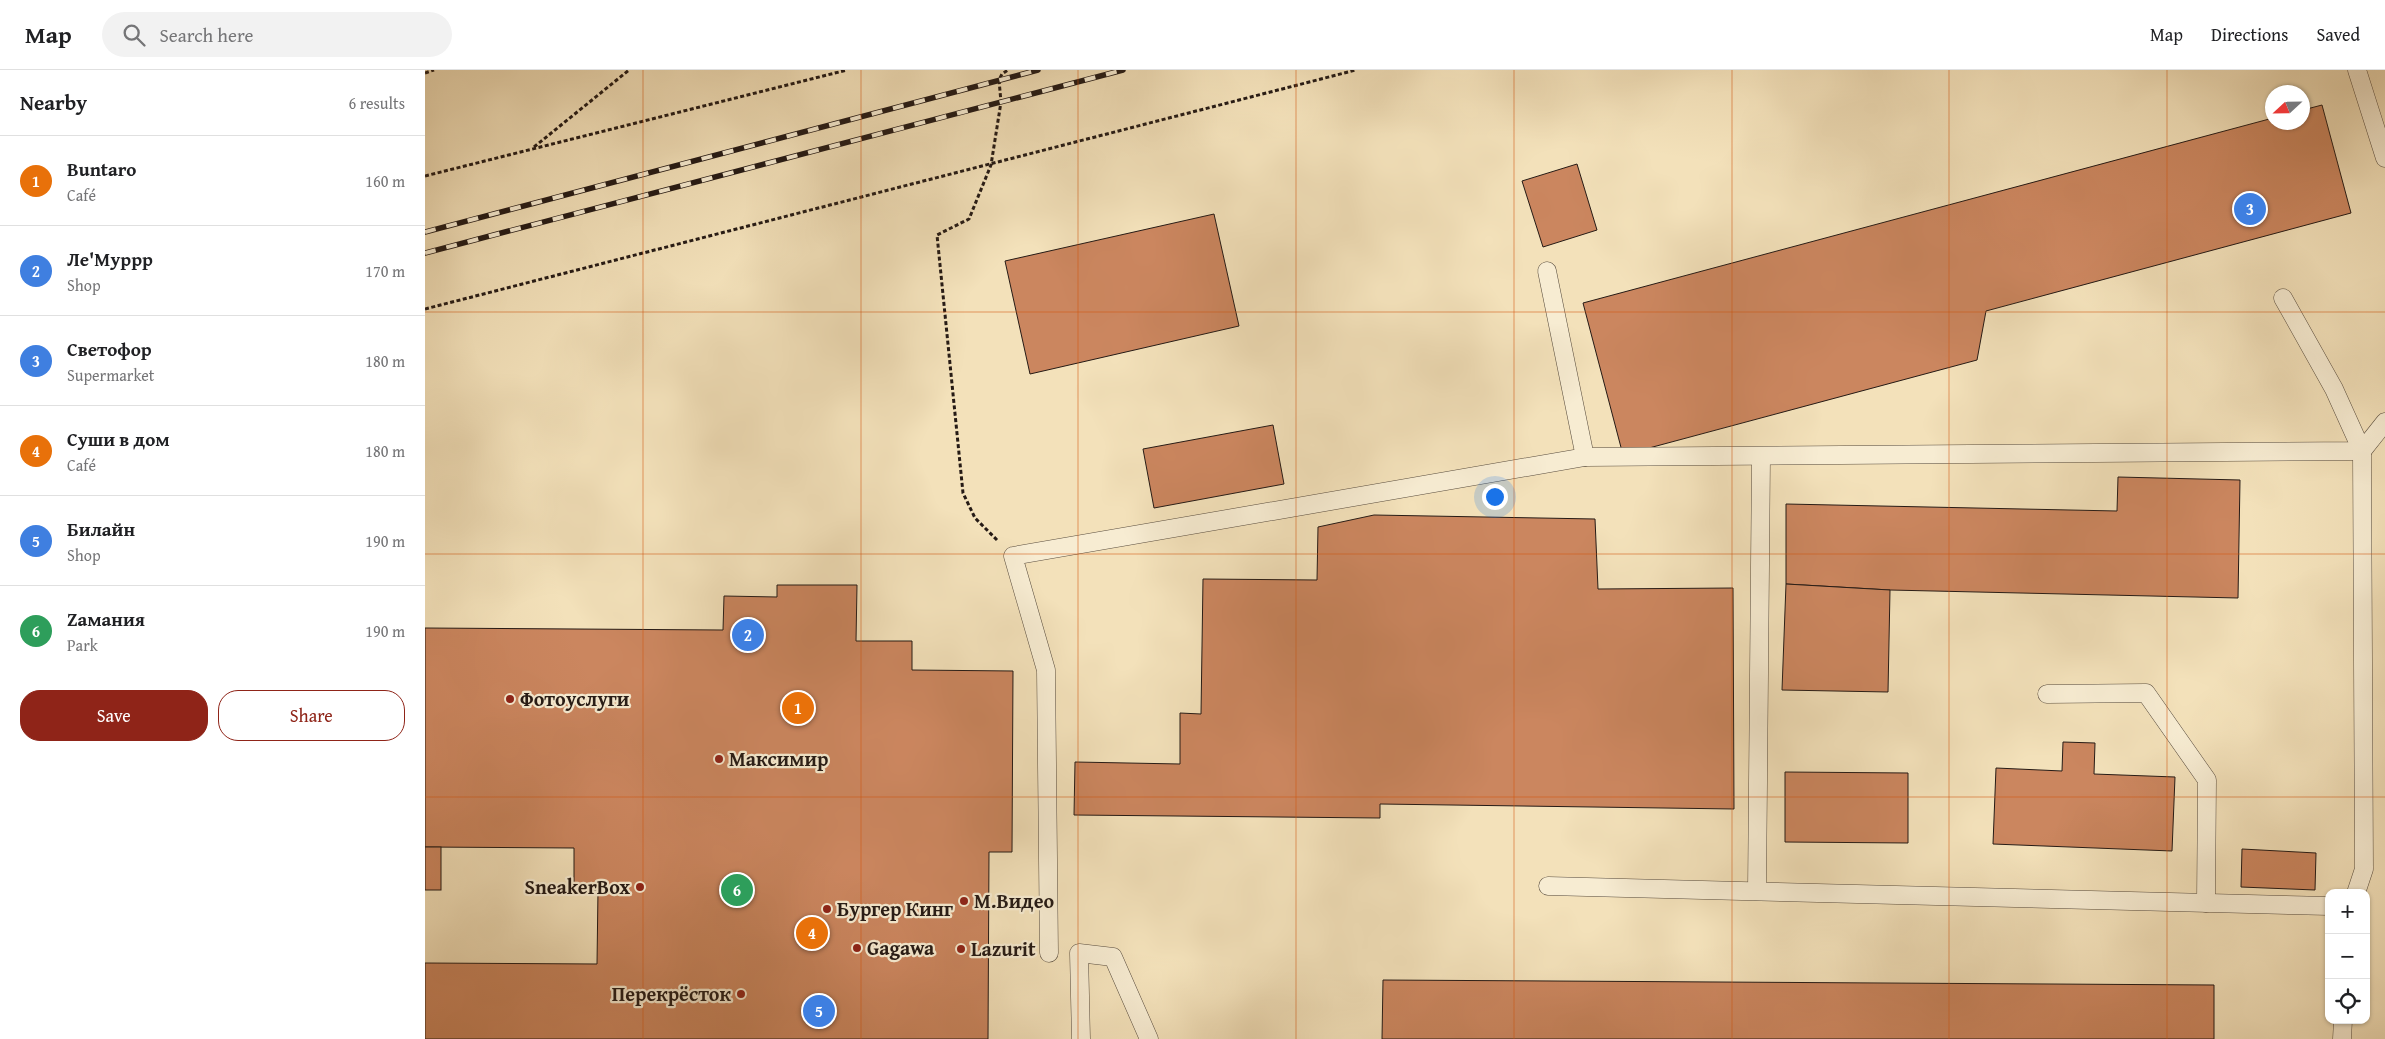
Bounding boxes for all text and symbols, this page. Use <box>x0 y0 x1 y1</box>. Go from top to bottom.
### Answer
search box <box>102 12 452 57</box>
text: Map <box>25 17 72 52</box>
icon: search <box>120 21 148 49</box>
text: Search here <box>160 21 253 49</box>
text: Map <box>2150 21 2183 48</box>
text: Directions <box>2211 21 2288 48</box>
text: Saved <box>2316 21 2360 48</box>
north arrow <box>2265 85 2310 130</box>
text: Nearby <box>20 87 87 118</box>
text: 6 results <box>348 91 405 115</box>
text: Buntaro <box>67 155 136 183</box>
text: 1 <box>32 169 40 193</box>
text: 160 m <box>365 169 405 193</box>
text: Café <box>67 183 96 207</box>
pin: 3 <box>2234 190 2266 228</box>
text: Ле'Муррр <box>67 245 153 273</box>
text: 2 <box>32 259 40 283</box>
text: 170 m <box>365 259 405 283</box>
text: Shop <box>67 273 101 297</box>
text: Светофор <box>67 335 152 363</box>
text: 3 <box>32 349 40 373</box>
text: 180 m <box>365 349 405 373</box>
text: Supermarket <box>67 363 154 387</box>
text: Суши в дом <box>67 425 170 453</box>
text: 4 <box>32 439 40 463</box>
text: 180 m <box>365 439 405 463</box>
text: Café <box>67 453 96 477</box>
your location <box>1482 484 1508 510</box>
text: Билайн <box>67 515 135 543</box>
text: 5 <box>32 529 40 553</box>
text: 190 m <box>365 529 405 553</box>
text: Shop <box>67 543 101 567</box>
text: Zамания <box>67 605 145 633</box>
pin: 2 <box>732 616 764 654</box>
text: 6 <box>32 619 40 643</box>
text: 190 m <box>365 619 405 643</box>
text: Park <box>67 633 98 657</box>
place label: Фотоуслуги <box>520 684 630 713</box>
pin: 1 <box>782 689 814 727</box>
button: Save <box>20 690 208 741</box>
button: Share <box>218 690 405 741</box>
marker: Фотоуслуги <box>504 693 516 705</box>
place label: Максимир <box>729 744 828 773</box>
marker: Максимир <box>713 753 725 765</box>
pin: 6 <box>721 871 753 909</box>
place label: SneakerBox <box>524 872 630 901</box>
marker: SneakerBox <box>634 881 646 893</box>
place label: М.Видео <box>974 886 1054 915</box>
map controls <box>2325 889 2370 1024</box>
button: + <box>2325 889 2370 934</box>
place label: Бургер Кинг <box>837 894 953 923</box>
marker: М.Видео <box>958 895 970 907</box>
marker: Бургер Кинг <box>821 903 833 915</box>
pin: 4 <box>796 914 828 952</box>
place label: Gagawa <box>867 933 935 962</box>
place label: Lazurit <box>971 934 1036 963</box>
button: − <box>2325 934 2370 979</box>
marker: Gagawa <box>851 942 863 954</box>
marker: Lazurit <box>955 943 967 955</box>
place label: Перекрёсток <box>612 979 731 1008</box>
button: locate <box>2325 979 2370 1024</box>
marker: Перекрёсток <box>735 988 747 1000</box>
pin: 5 <box>803 992 835 1030</box>

